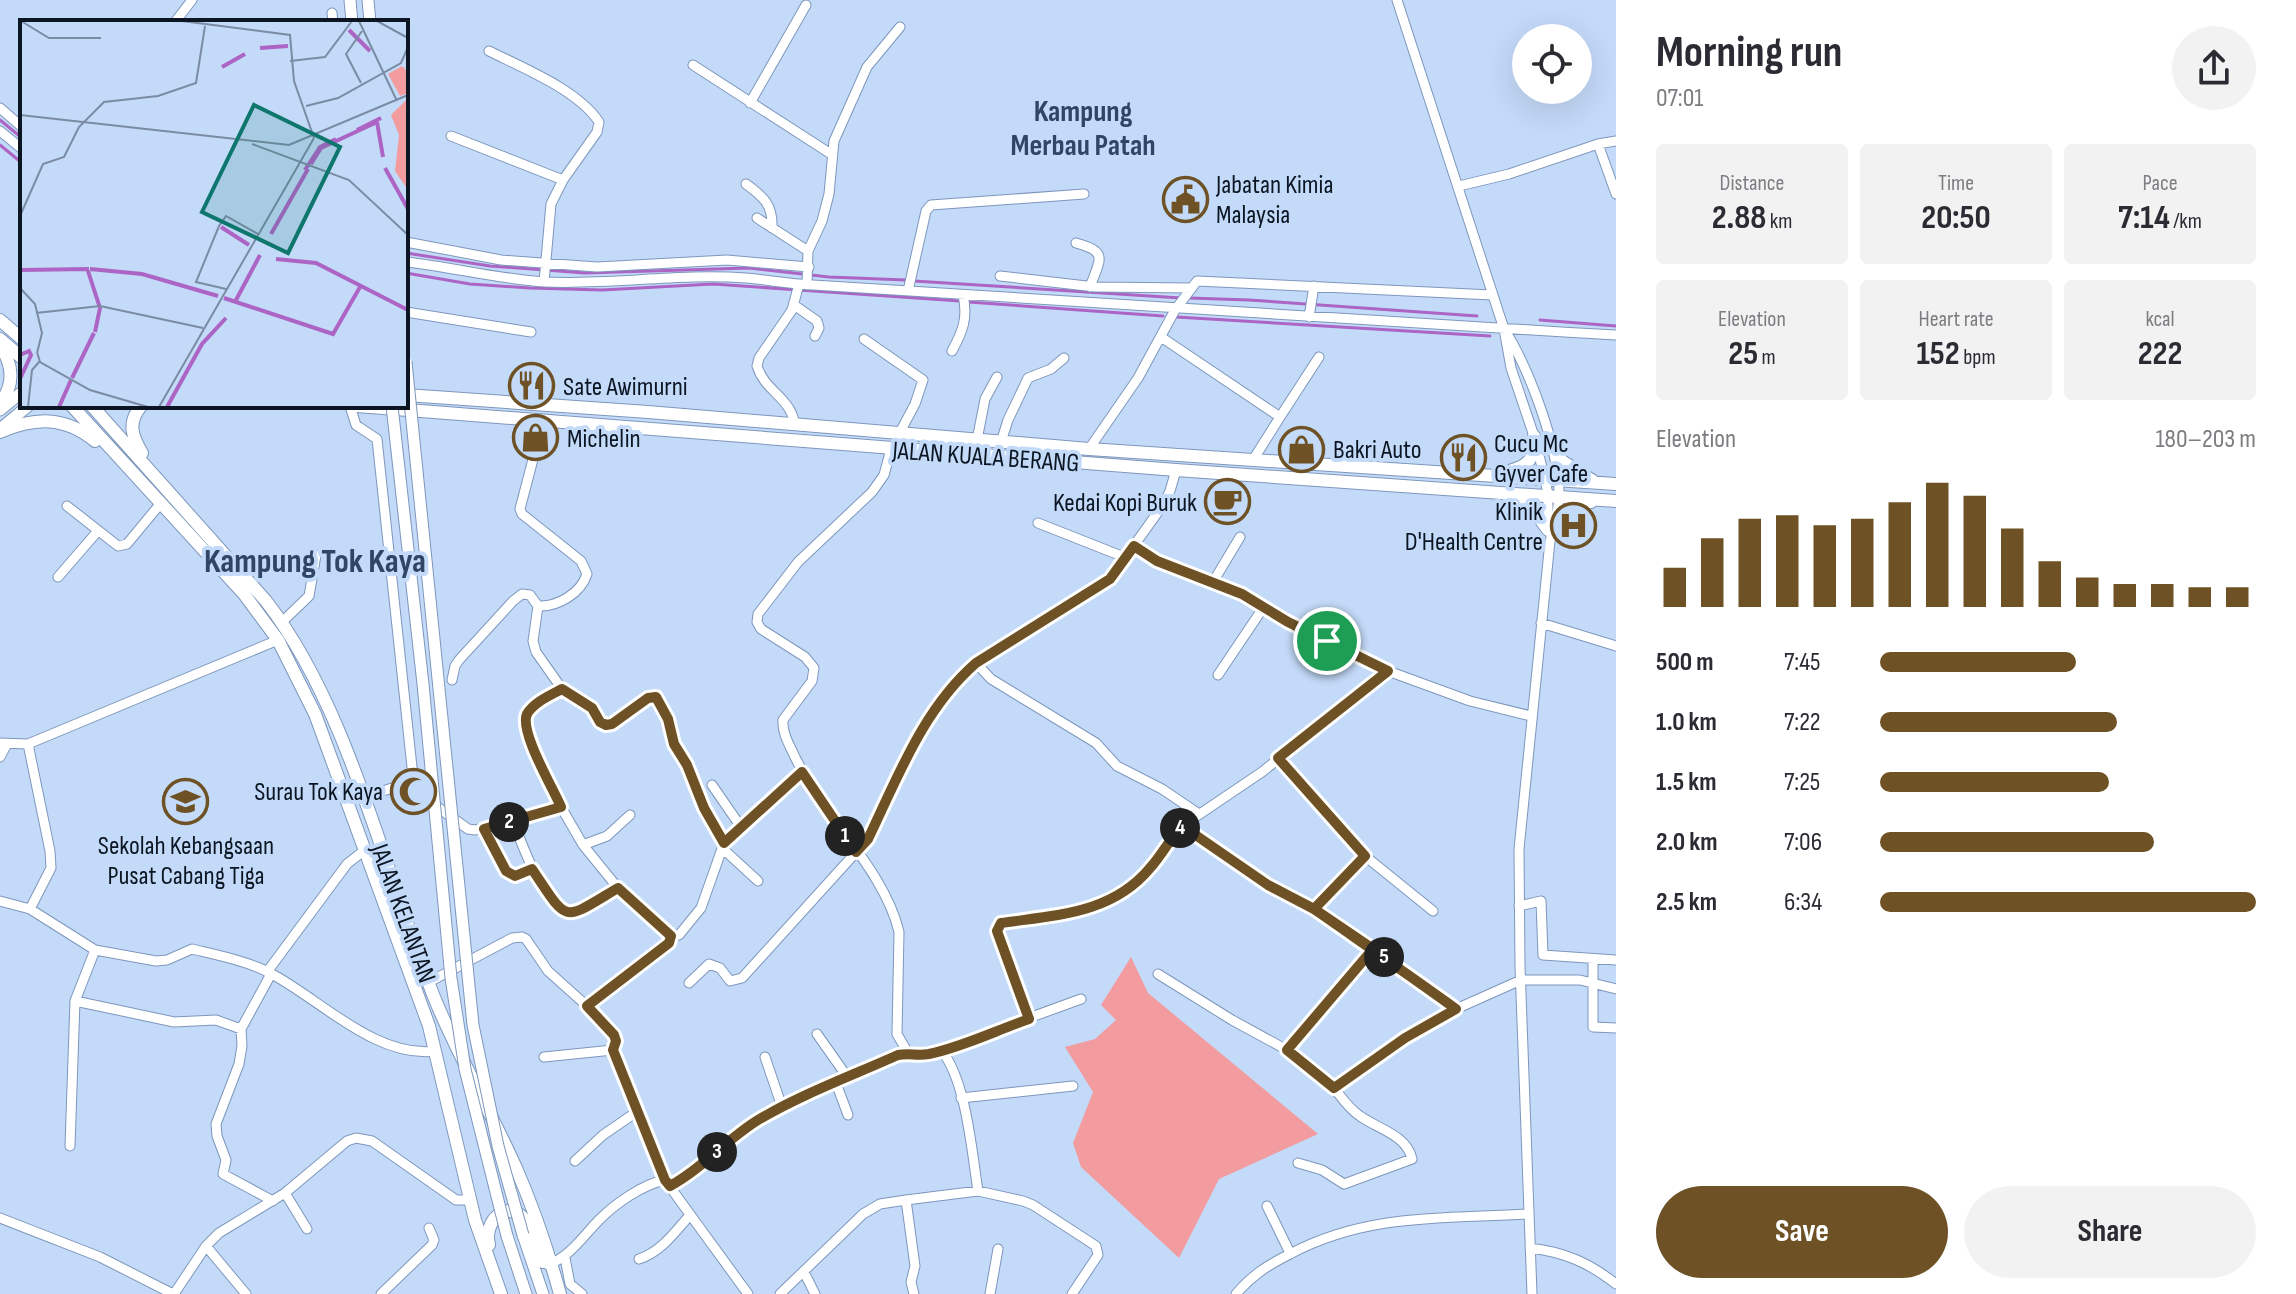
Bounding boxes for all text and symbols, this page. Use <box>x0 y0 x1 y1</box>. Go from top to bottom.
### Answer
inset map <box>20 20 408 408</box>
map controls <box>1512 24 1592 104</box>
button: locate <box>1512 24 1592 104</box>
text: Morning run <box>1656 26 1842 79</box>
button: share <box>2172 26 2256 110</box>
text: 07:01 <box>1656 83 1703 114</box>
district label: Kampung Merbau Patah <box>1010 94 1156 164</box>
place label: Jabatan Kimia Malaysia <box>1215 170 1333 231</box>
text: Distance <box>1720 170 1784 197</box>
text: Time <box>1938 170 1974 197</box>
text: Pace <box>2142 170 2178 197</box>
public building icon: Jabatan Kimia Malaysia <box>1161 175 1209 223</box>
text: 2.88 <box>1712 197 1766 238</box>
text: 20:50 <box>1921 197 1991 238</box>
text: 7:14 <box>2118 197 2170 238</box>
text: km <box>1766 208 1792 235</box>
text: /km <box>2170 208 2202 235</box>
text: Elevation <box>1718 306 1786 333</box>
text: Heart rate <box>1918 306 1994 333</box>
text: kcal <box>2145 306 2175 333</box>
text: 25 <box>1728 333 1758 374</box>
text: 152 <box>1916 333 1960 374</box>
text: 222 <box>2138 333 2182 374</box>
text: m <box>1758 344 1776 371</box>
text: bpm <box>1960 344 1996 371</box>
restaurant icon: Sate Awimurni <box>508 362 556 410</box>
place label: Sate Awimurni <box>563 372 688 403</box>
shop icon: Michelin <box>512 414 560 462</box>
place label: Michelin <box>567 424 641 455</box>
text: Elevation <box>1656 424 1736 455</box>
text: 180–203 m <box>2155 424 2256 455</box>
shop icon: Bakri Auto <box>1278 425 1326 473</box>
place label: Cucu Mc Gyver Cafe <box>1494 429 1588 490</box>
restaurant icon: Cucu Mc Gyver Cafe <box>1439 434 1487 482</box>
street label: JALAN KUALA BERANG <box>890 435 1080 479</box>
place label: Bakri Auto <box>1333 435 1422 466</box>
cafe icon: Kedai Kopi Buruk <box>1204 478 1252 526</box>
place label: Kedai Kopi Buruk <box>1053 488 1197 519</box>
place label: Klinik D'Health Centre <box>1405 497 1543 558</box>
hospital icon: Klinik D'Health Centre <box>1550 502 1598 550</box>
district label: Kampung Tok Kaya <box>204 541 426 582</box>
pin <box>1293 607 1361 675</box>
icon: arrive <box>1305 619 1349 663</box>
text: 500 m <box>1656 647 1713 678</box>
text: 7:45 <box>1784 647 1821 678</box>
text: 1.0 km <box>1656 707 1717 738</box>
text: 7:22 <box>1784 707 1821 738</box>
mosque icon: Surau Tok Kaya <box>390 767 438 815</box>
text: 1.5 km <box>1656 767 1716 798</box>
text: 7:25 <box>1784 767 1820 798</box>
place label: Surau Tok Kaya <box>254 777 383 808</box>
school or university icon: Sekolah Kebangsaan Pusat Cabang Tiga <box>162 778 210 826</box>
pin: 2 <box>489 802 529 842</box>
text: 2 <box>504 808 514 835</box>
pin: 4 <box>1160 808 1200 848</box>
text: 4 <box>1175 814 1185 841</box>
pin: 1 <box>825 816 865 856</box>
text: 1 <box>841 822 849 849</box>
text: 2.0 km <box>1656 827 1717 858</box>
text: 7:06 <box>1784 827 1822 858</box>
place label: Sekolah Kebangsaan Pusat Cabang Tiga <box>98 831 274 892</box>
street label: JALAN KELANTAN <box>363 839 442 987</box>
text: 2.5 km <box>1656 887 1717 918</box>
text: 6:34 <box>1784 887 1822 918</box>
pin: 5 <box>1364 937 1404 977</box>
text: 5 <box>1379 943 1389 970</box>
pin: 3 <box>697 1132 737 1172</box>
text: 3 <box>712 1138 722 1165</box>
button: Save <box>1656 1186 1948 1278</box>
button: Share <box>1964 1186 2256 1278</box>

